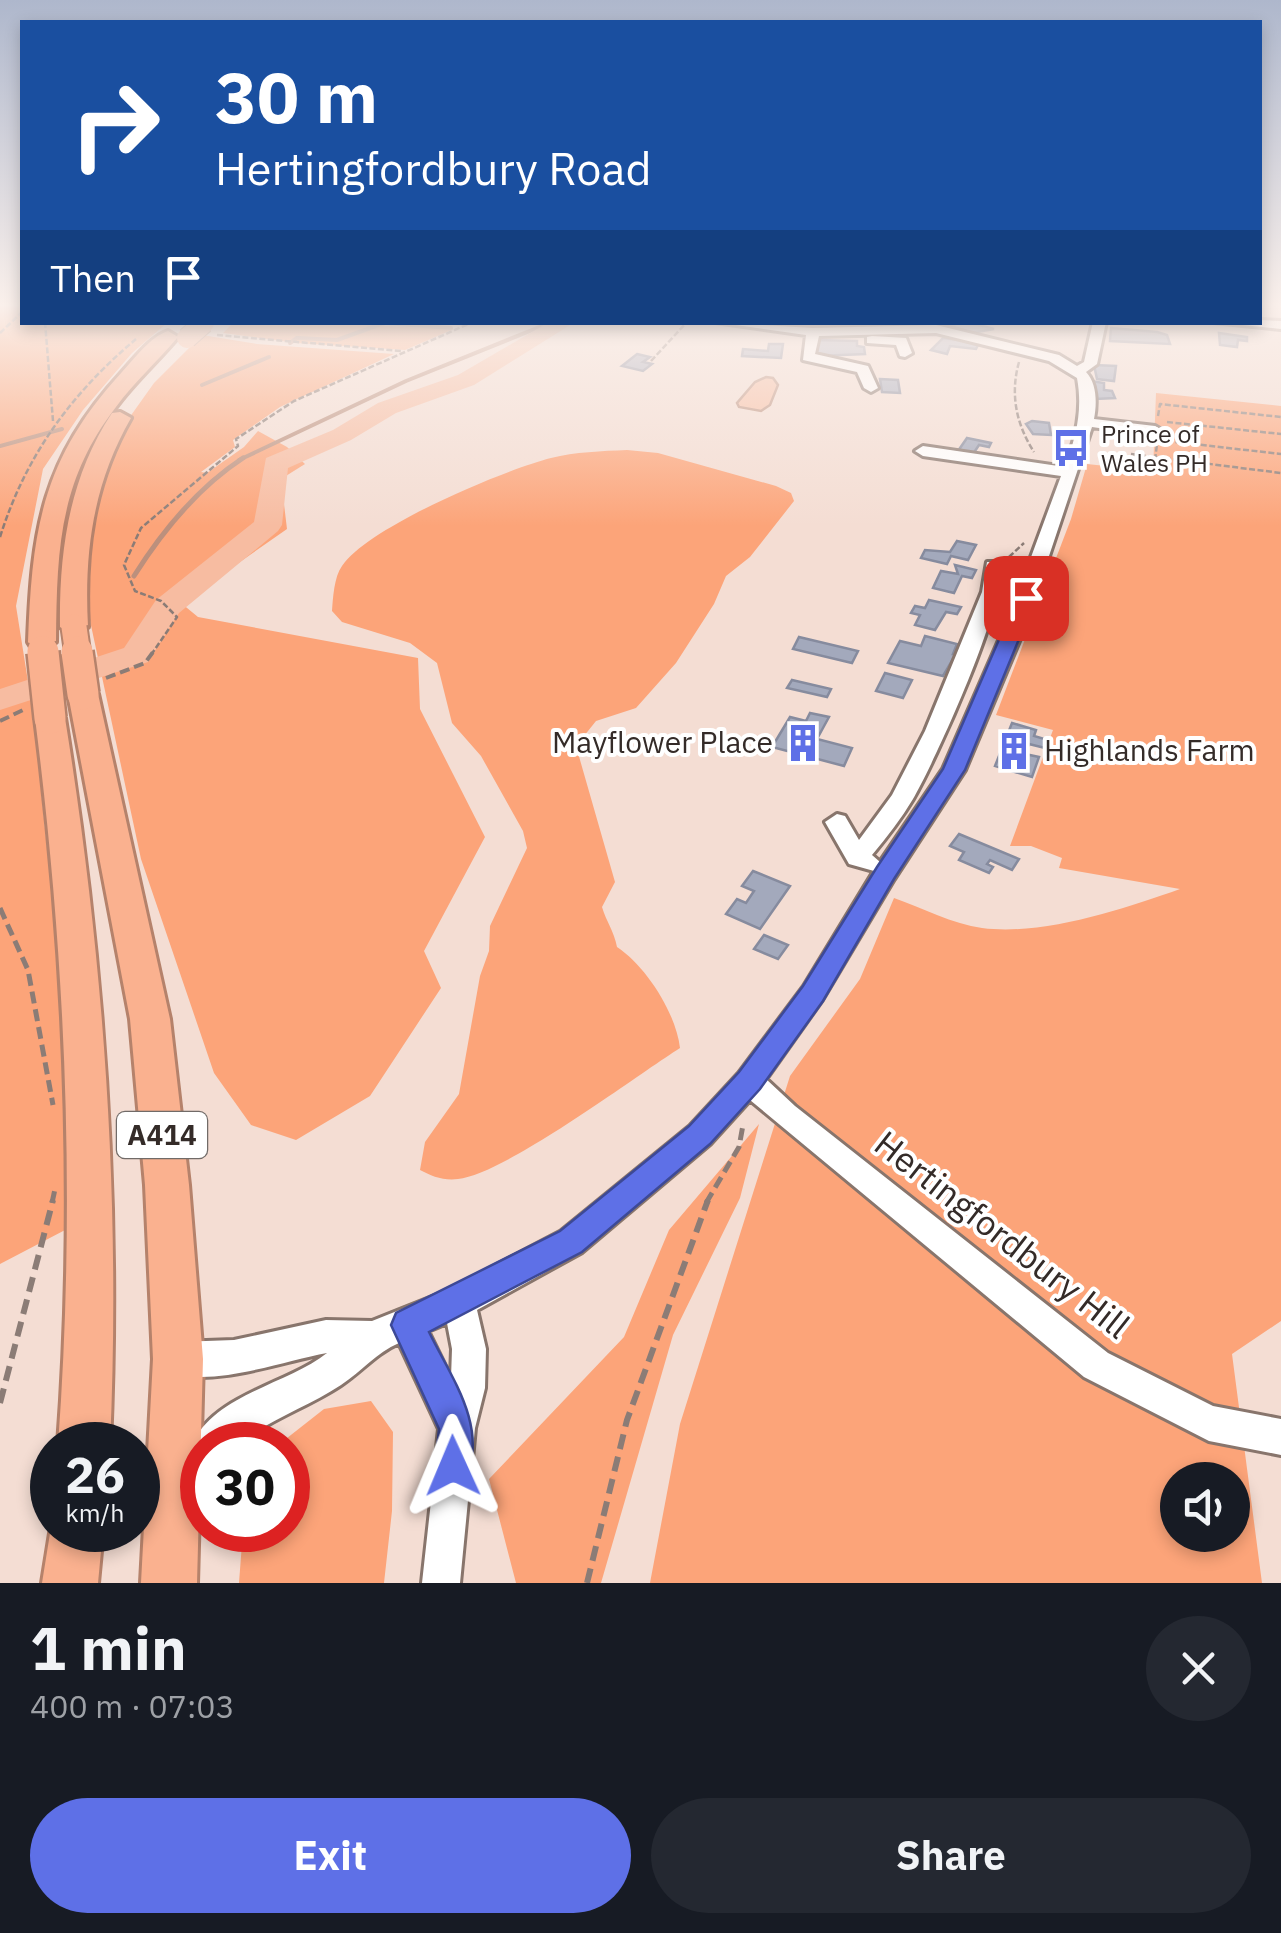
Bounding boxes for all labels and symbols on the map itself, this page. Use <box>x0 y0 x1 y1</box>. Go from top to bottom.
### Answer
place label: Prince of Wales PH <box>1101 417 1208 479</box>
bus stop icon: Prince of Wales PH <box>1050 427 1092 469</box>
pin <box>984 556 1069 641</box>
place label: Mayflower Place <box>552 722 773 761</box>
building icon: Mayflower Place <box>782 722 824 764</box>
building icon: Highlands Farm <box>993 730 1035 772</box>
place label: Highlands Farm <box>1044 730 1255 769</box>
road number: A414 <box>117 1112 207 1158</box>
street label: Hertingfordbury Hill <box>866 1120 1140 1348</box>
position arrow <box>401 1414 505 1518</box>
speed limit sign: 30 <box>180 1422 310 1552</box>

